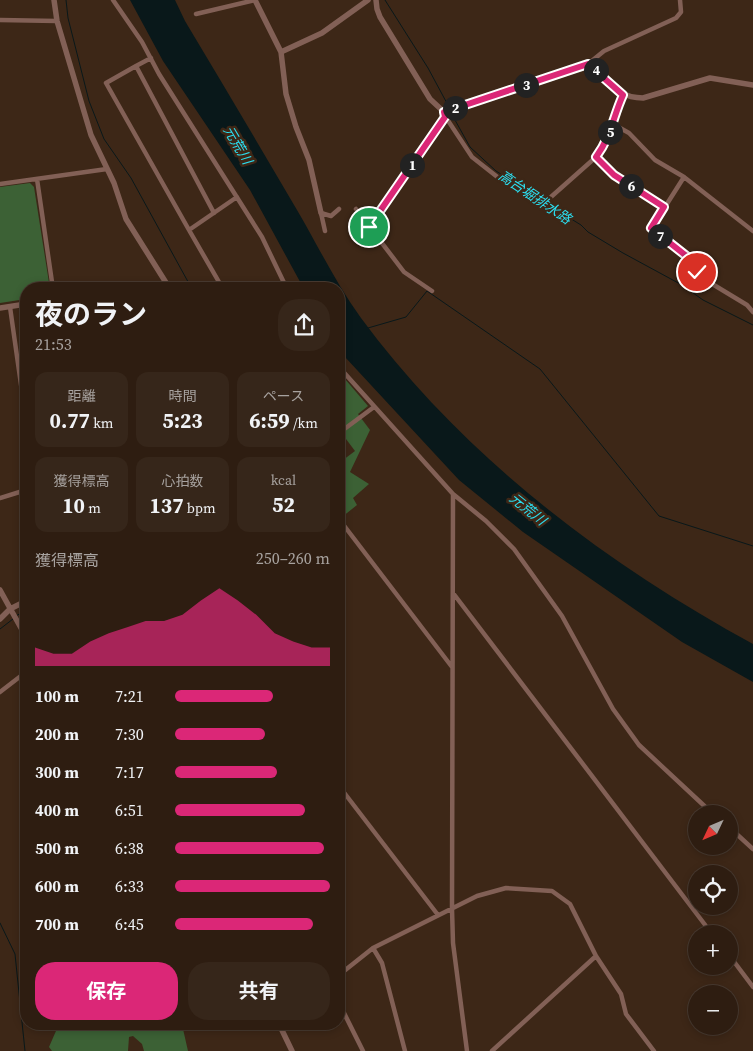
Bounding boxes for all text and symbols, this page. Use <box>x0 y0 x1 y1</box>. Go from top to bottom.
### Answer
pin: 4 <box>584 58 608 82</box>
text: 4 <box>593 60 600 80</box>
pin: 3 <box>514 72 538 98</box>
text: 3 <box>523 75 530 95</box>
pin: 2 <box>442 96 468 120</box>
text: 2 <box>452 98 459 118</box>
pin: 5 <box>598 120 622 144</box>
water label: 元荒川 <box>219 122 258 170</box>
text: 5 <box>607 122 614 142</box>
pin: 1 <box>400 152 424 178</box>
text: 1 <box>409 155 416 175</box>
water label: 高台堀排水路 <box>495 165 576 229</box>
pin: 6 <box>618 174 644 198</box>
text: 6 <box>628 176 635 196</box>
pin <box>348 206 390 248</box>
icon: arrive <box>355 213 383 241</box>
pin: 7 <box>648 224 672 248</box>
text: 7 <box>657 226 664 246</box>
pin <box>676 251 718 293</box>
icon: check <box>683 258 711 286</box>
text: 夜のラン <box>35 295 147 333</box>
button: share <box>278 299 330 351</box>
text: 21:53 <box>35 333 72 355</box>
text: 距離 <box>68 386 96 406</box>
text: 時間 <box>169 386 197 406</box>
text: ペース <box>263 386 304 406</box>
text: 0.77 <box>50 406 90 435</box>
text: 5:23 <box>162 406 203 435</box>
text: 6:59 <box>249 406 290 435</box>
text: km <box>90 413 114 433</box>
text: /km <box>290 413 318 433</box>
text: kcal <box>271 470 296 490</box>
text: 獲得標高 <box>54 471 110 491</box>
text: 心拍数 <box>162 471 204 491</box>
water label: 元荒川 <box>505 488 552 531</box>
text: 52 <box>272 490 295 519</box>
text: 10 <box>62 491 85 520</box>
text: 137 <box>149 491 184 520</box>
text: m <box>85 498 101 518</box>
text: bpm <box>184 498 216 518</box>
text: 250–260 m <box>256 547 330 569</box>
text: 獲得標高 <box>35 549 99 571</box>
text: 100 m <box>35 685 79 707</box>
text: 7:21 <box>115 685 144 707</box>
text: 200 m <box>35 723 79 745</box>
text: 7:30 <box>115 723 144 745</box>
text: 300 m <box>35 761 79 783</box>
text: 7:17 <box>115 761 144 783</box>
text: 400 m <box>35 799 79 821</box>
text: 6:51 <box>115 799 144 821</box>
north arrow <box>688 805 738 855</box>
map controls <box>688 805 738 1035</box>
text: 500 m <box>35 837 79 859</box>
text: 6:38 <box>115 837 144 859</box>
button: locate <box>688 865 738 915</box>
text: 600 m <box>35 875 79 897</box>
text: 6:33 <box>115 875 144 897</box>
text: 700 m <box>35 913 79 935</box>
text: 6:45 <box>115 913 144 935</box>
button: + <box>688 925 738 975</box>
button: 保存 <box>35 962 178 1020</box>
button: 共有 <box>188 962 330 1020</box>
button: − <box>688 985 738 1035</box>

